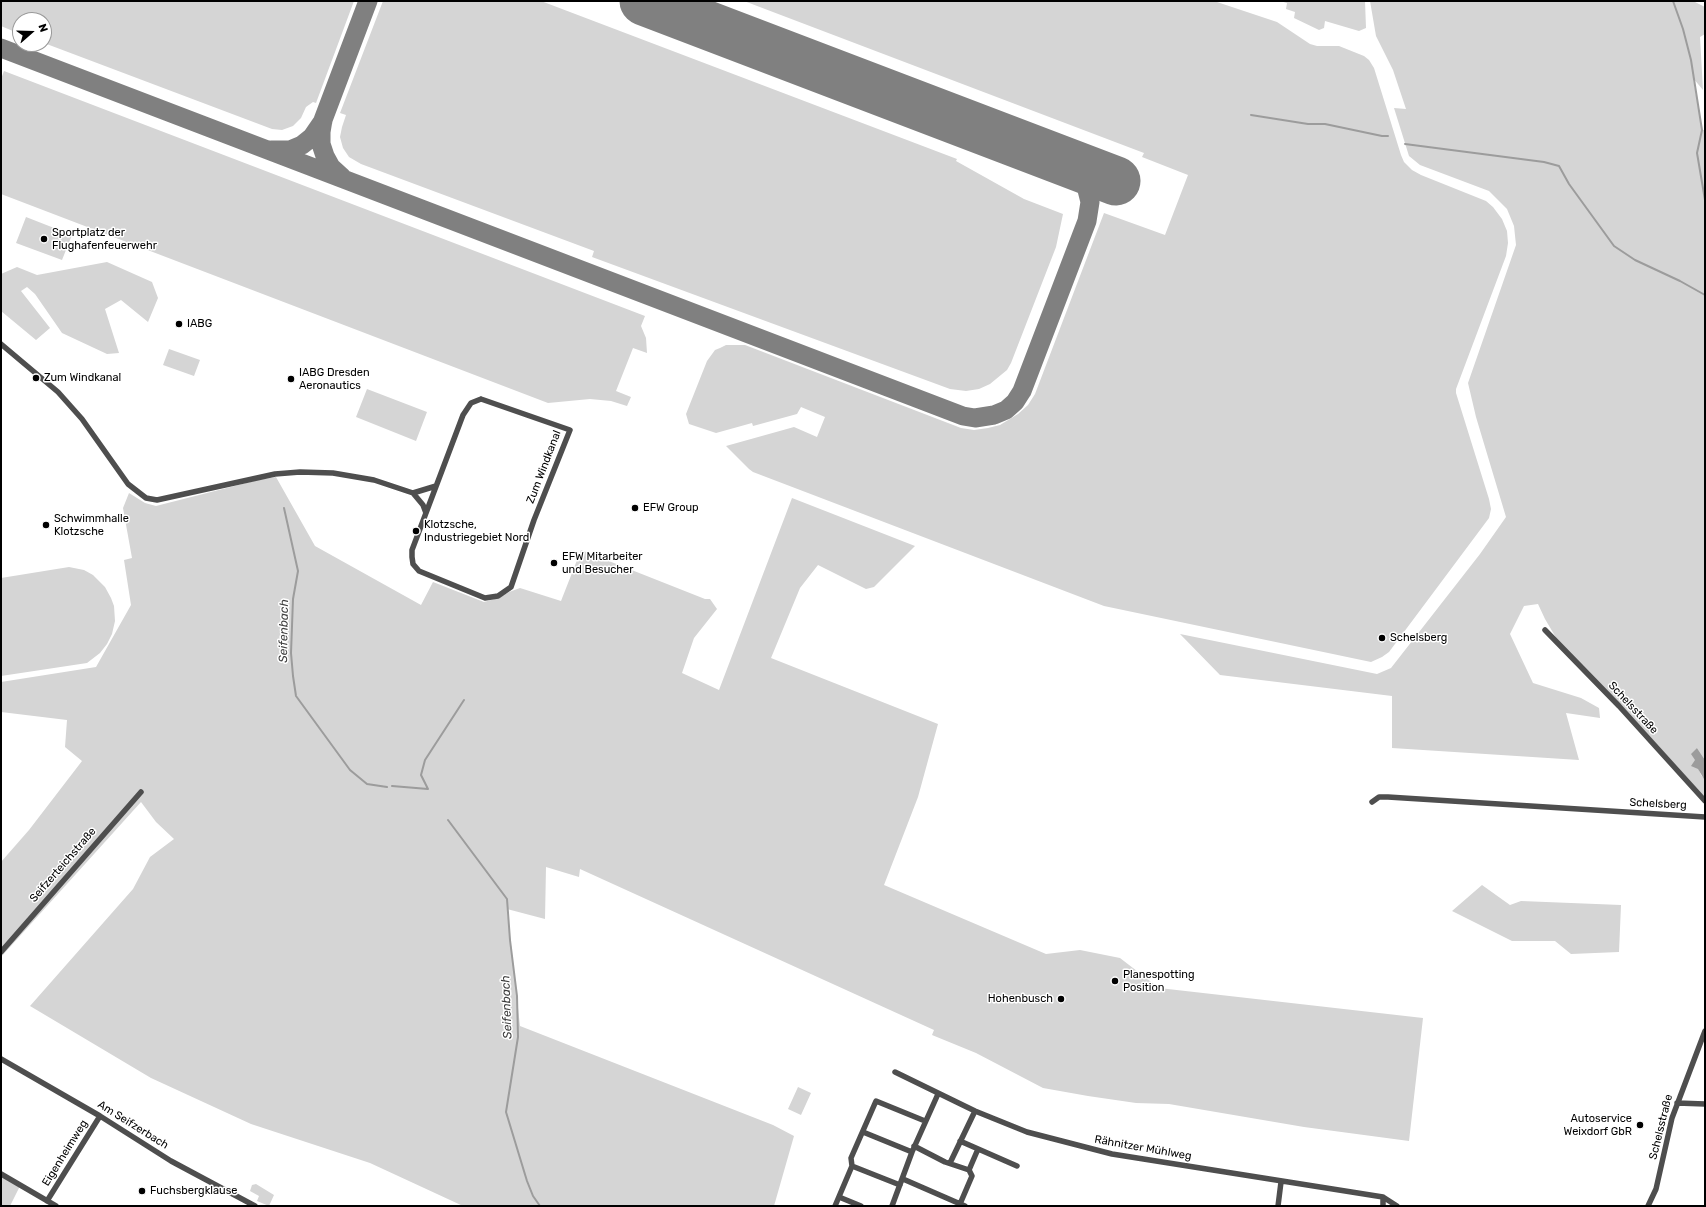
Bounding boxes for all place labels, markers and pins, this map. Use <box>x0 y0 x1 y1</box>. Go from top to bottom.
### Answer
place label: Sportplatz der Flughafenfeuerwehr <box>52 226 157 252</box>
marker: Sportplatz der Flughafenfeuerwehr <box>39 234 49 244</box>
place label: IABG <box>187 317 212 331</box>
marker: IABG <box>174 319 184 329</box>
place label: IABG Dresden Aeronautics <box>299 366 370 392</box>
place label: Zum Windkanal <box>44 371 121 385</box>
marker: Zum Windkanal <box>31 373 41 383</box>
marker: IABG Dresden Aeronautics <box>286 374 296 384</box>
place label: EFW Group <box>643 501 699 515</box>
marker: EFW Group <box>630 503 640 513</box>
place label: Schwimmhalle Klotzsche <box>54 512 129 538</box>
place label: Klotzsche, Industriegebiet Nord <box>424 518 529 544</box>
marker: Schwimmhalle Klotzsche <box>41 520 51 530</box>
marker: Klotzsche, Industriegebiet Nord <box>411 526 421 536</box>
place label: EFW Mitarbeiter und Besucher <box>562 550 643 576</box>
marker: EFW Mitarbeiter und Besucher <box>549 558 559 568</box>
place label: Schelsberg <box>1390 631 1447 645</box>
marker: Schelsberg <box>1377 633 1387 643</box>
place label: Planespotting Position <box>1123 968 1195 994</box>
marker: Planespotting Position <box>1110 976 1120 986</box>
place label: Hohenbusch <box>988 992 1053 1006</box>
marker: Hohenbusch <box>1056 994 1066 1004</box>
place label: Autoservice Weixdorf GbR <box>1564 1112 1632 1138</box>
marker: Autoservice Weixdorf GbR <box>1635 1120 1645 1130</box>
place label: Fuchsbergklause <box>150 1184 237 1198</box>
marker: Fuchsbergklause <box>137 1186 147 1196</box>

